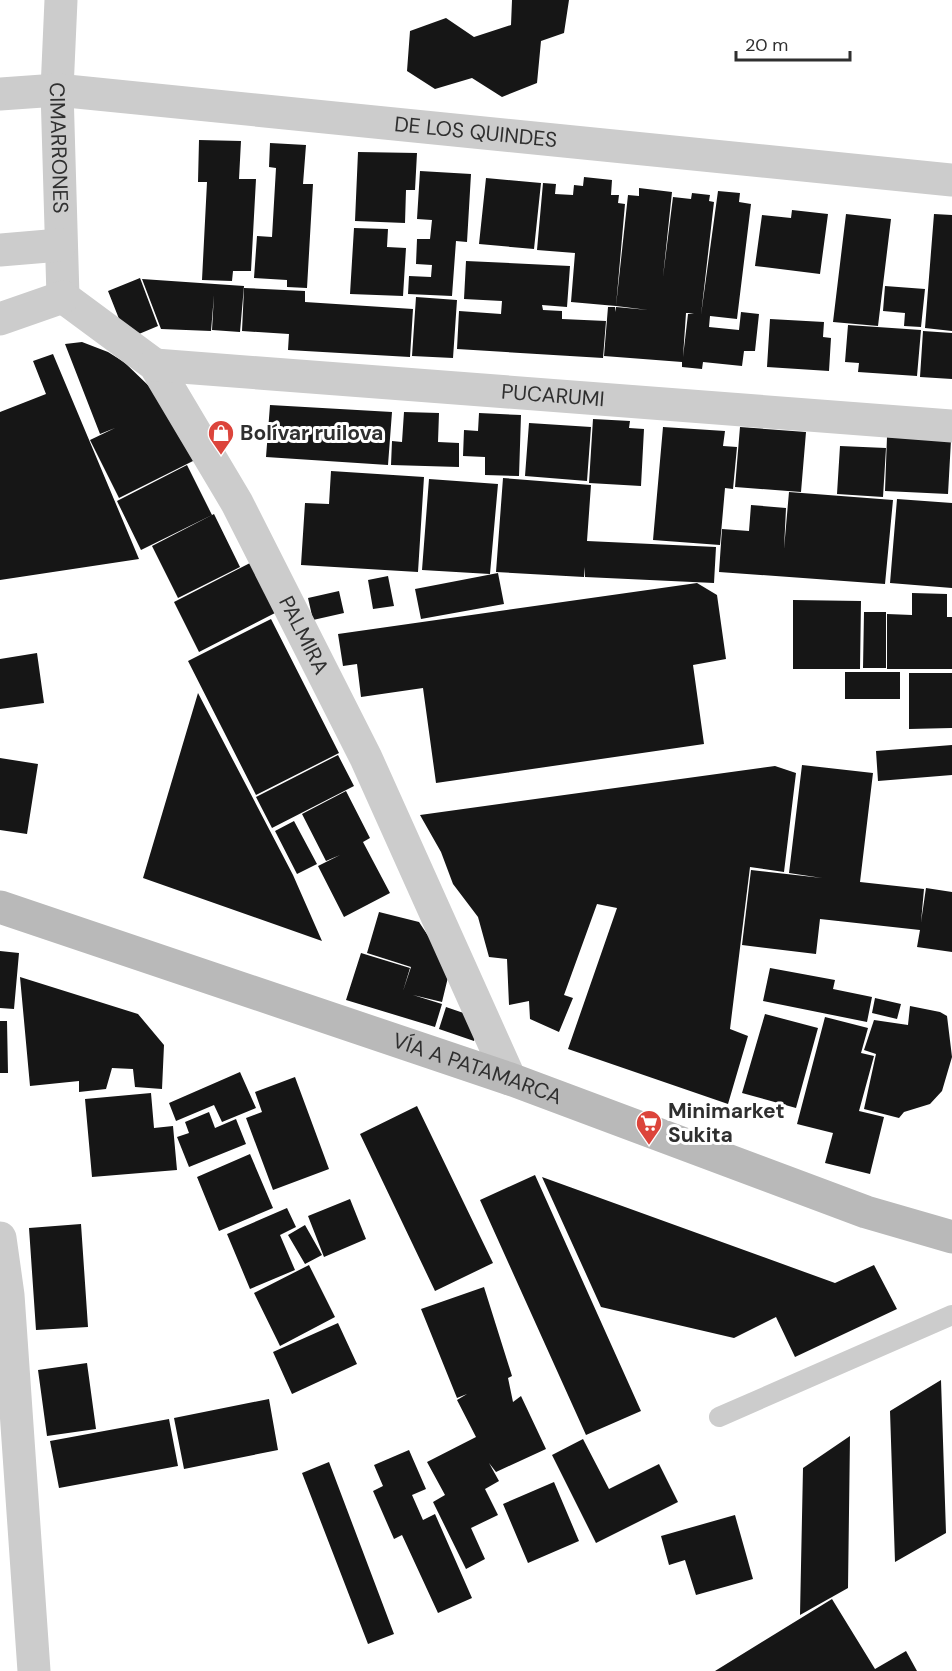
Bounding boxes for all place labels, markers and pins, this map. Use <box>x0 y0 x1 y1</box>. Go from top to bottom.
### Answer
shop icon: Bolívar ruilova <box>206 418 236 456</box>
place label: Bolívar ruilova <box>240 419 383 447</box>
place label: Minimarket Sukita <box>668 1097 785 1149</box>
supermarket icon: Minimarket Sukita <box>634 1108 664 1146</box>

